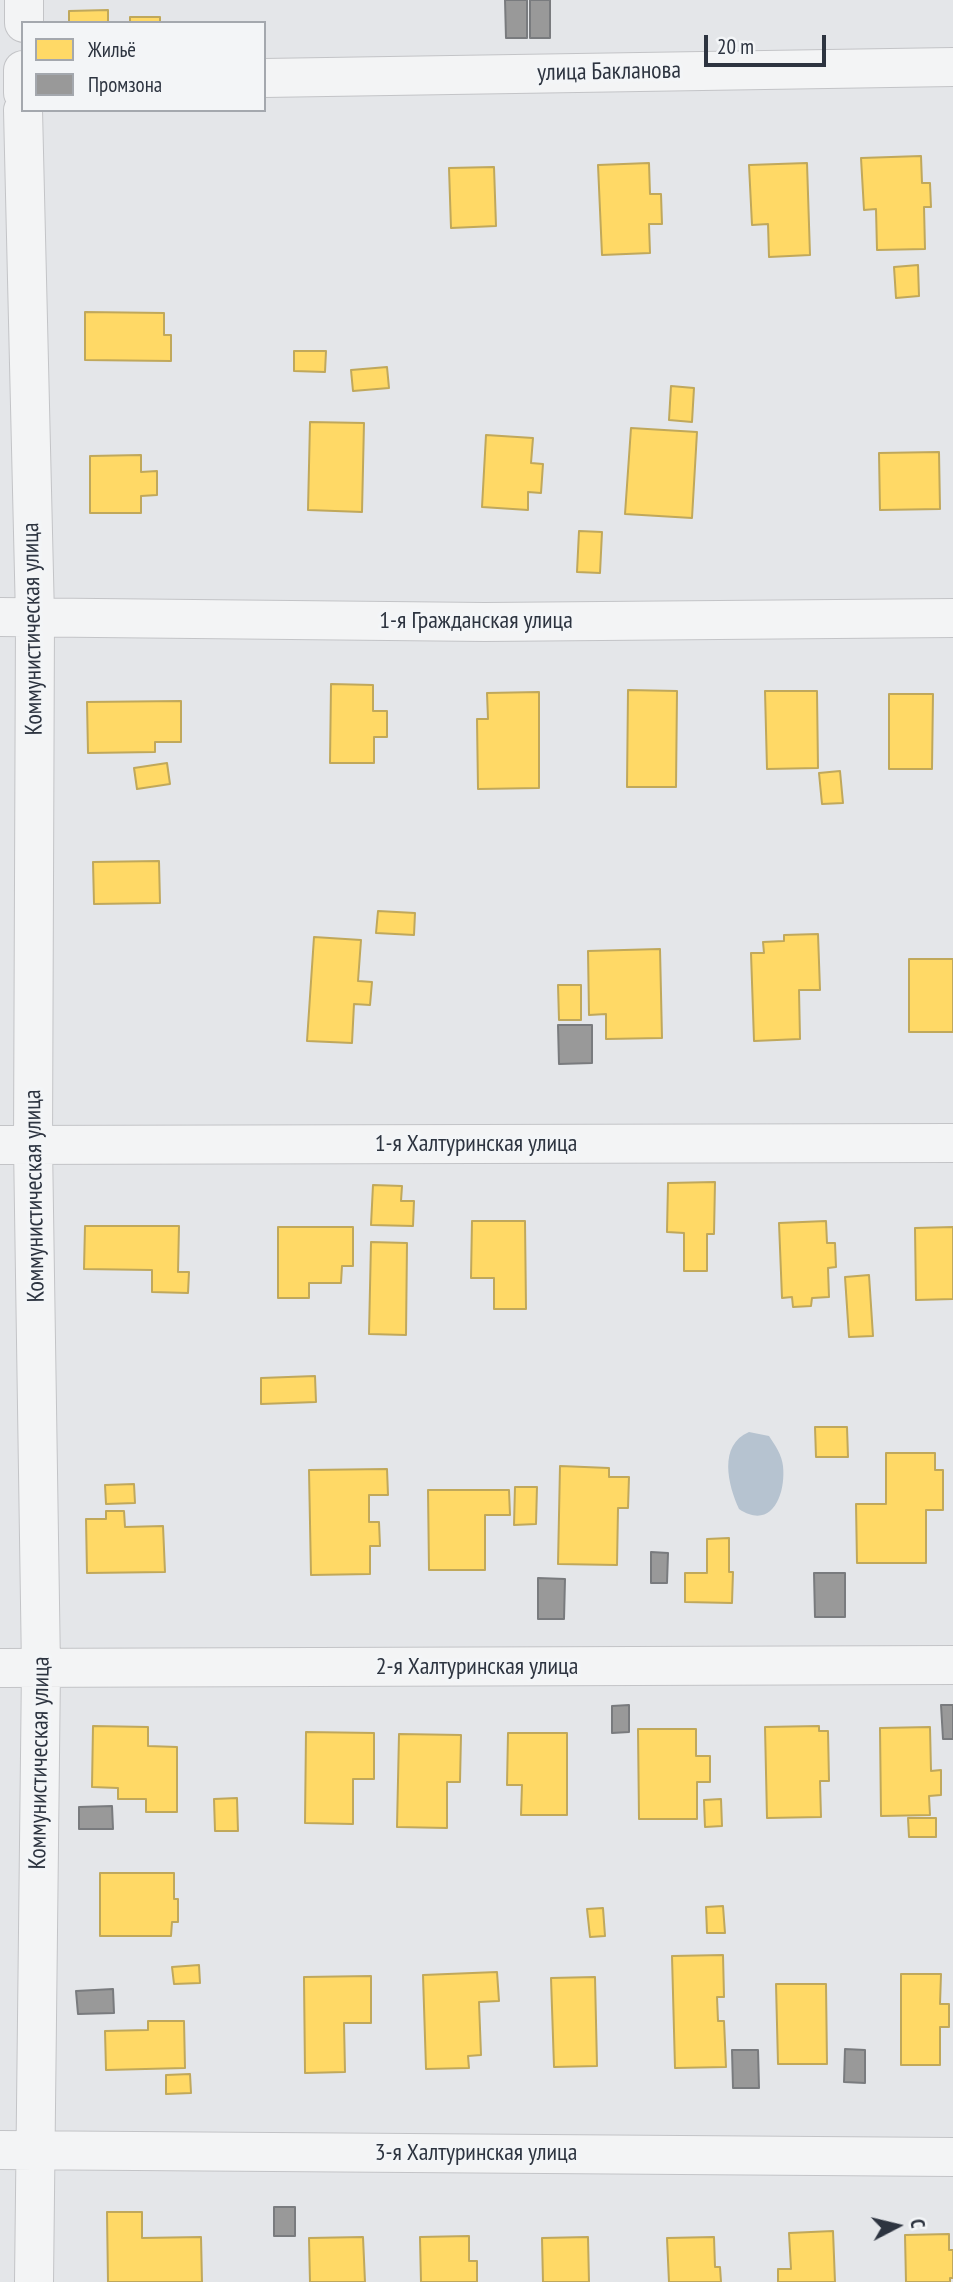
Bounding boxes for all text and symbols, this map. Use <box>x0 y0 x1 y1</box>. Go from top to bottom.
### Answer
legend <box>21 21 266 112</box>
scale bar <box>708 21 830 65</box>
text: 20 m <box>717 33 754 60</box>
text: Жильё <box>88 36 136 63</box>
street label: улица Бакланова <box>537 56 681 88</box>
text: Промзона <box>88 71 162 98</box>
street label: Коммунистическая улица <box>17 522 49 736</box>
street label: 1-я Гражданская улица <box>379 607 573 635</box>
street label: Коммунистическая улица <box>19 1089 51 1303</box>
street label: 1-я Халтуринская улица <box>375 1130 577 1158</box>
street label: 2-я Халтуринская улица <box>376 1653 578 1681</box>
street label: Коммунистическая улица <box>24 1656 56 1870</box>
street label: 3-я Халтуринская улица <box>375 2139 577 2167</box>
north arrow <box>862 2191 932 2261</box>
text: С <box>905 2218 930 2229</box>

